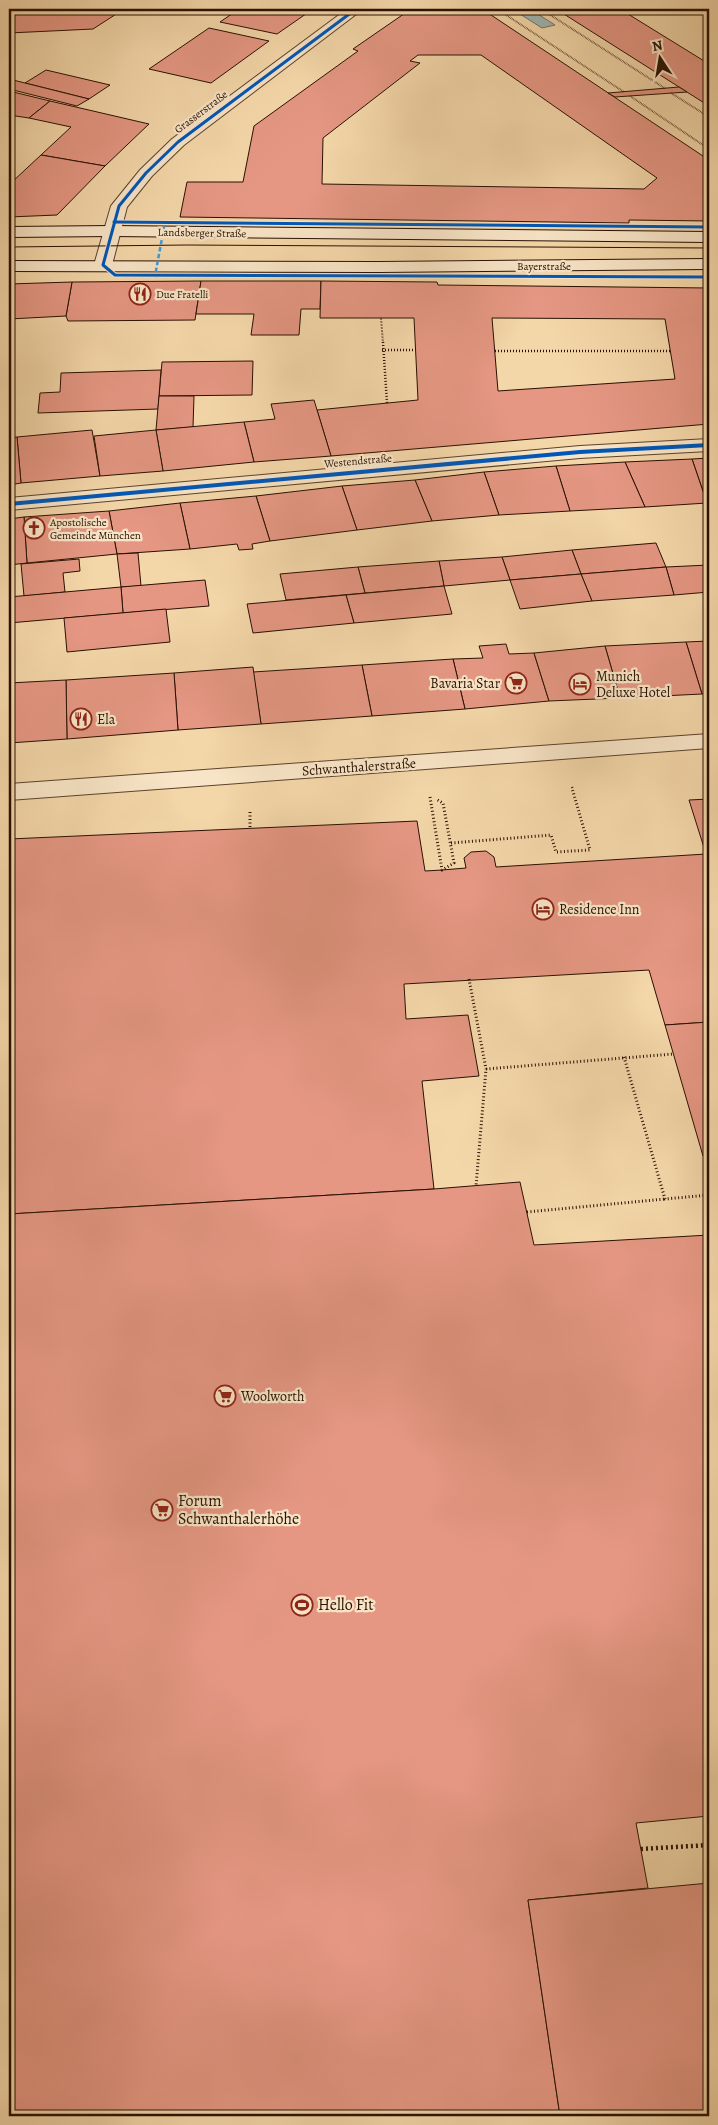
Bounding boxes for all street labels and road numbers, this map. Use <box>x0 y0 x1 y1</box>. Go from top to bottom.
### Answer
street label: Grasserstraße <box>171 87 231 137</box>
street label: Landsberger Straße <box>158 225 247 241</box>
street label: Bayerstraße <box>517 259 571 274</box>
street label: Westendstraße <box>322 451 393 472</box>
street label: Schwanthalerstraße <box>301 754 417 780</box>

